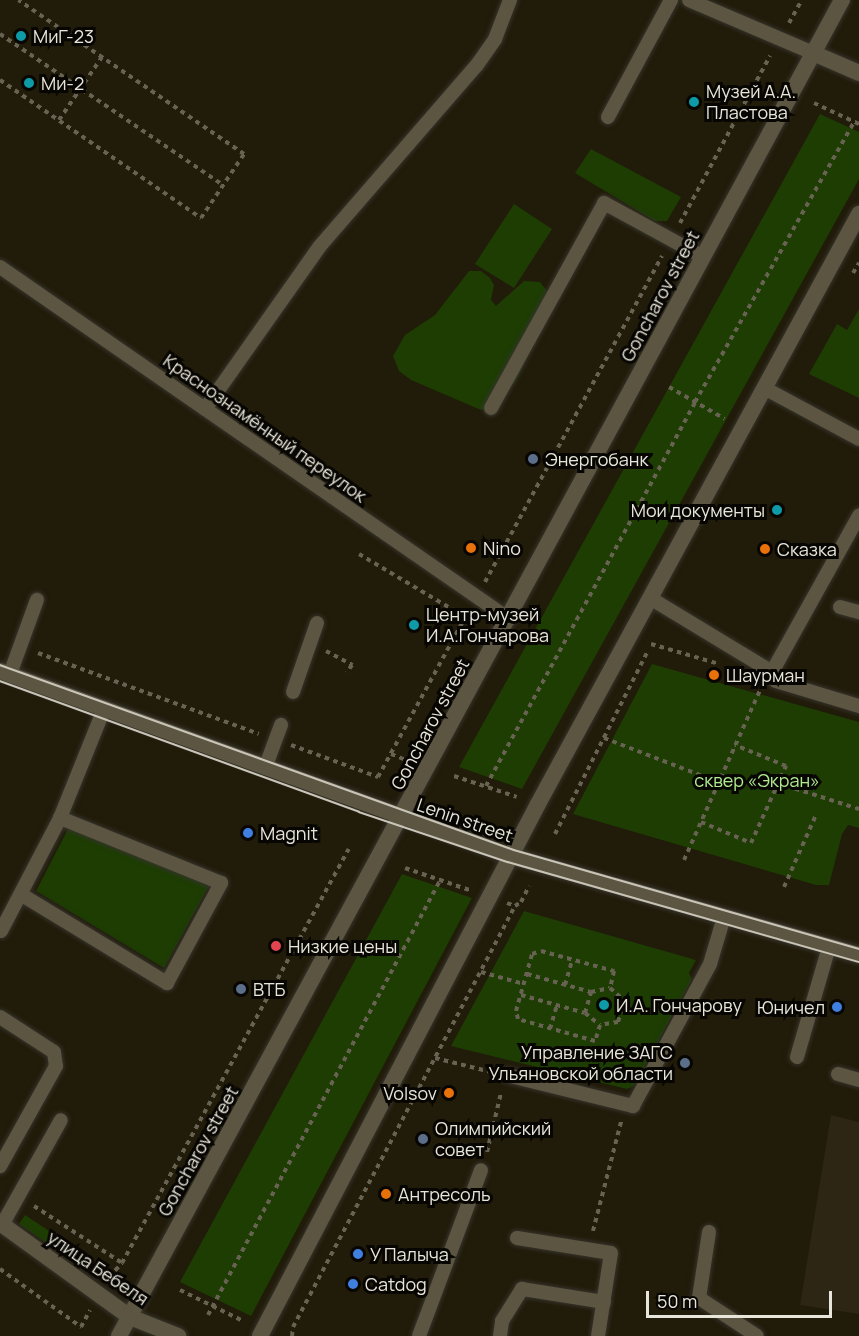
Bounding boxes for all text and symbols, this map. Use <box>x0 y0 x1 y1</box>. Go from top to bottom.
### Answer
place label: МиГ-23 <box>33 25 94 47</box>
marker: МиГ-23 <box>14 29 28 43</box>
place label: Ми-2 <box>41 72 84 94</box>
marker: Ми-2 <box>22 76 36 90</box>
place label: Музей А.А. Пластова <box>706 81 796 124</box>
marker: Музей А.А. Пластова <box>687 95 701 109</box>
street label: Goncharov street <box>616 227 704 365</box>
street label: Краснознамённый переулок <box>159 349 371 507</box>
place label: Энергобанк <box>545 448 648 470</box>
marker: Энергобанк <box>526 452 540 466</box>
place label: Мои документы <box>631 499 765 521</box>
marker: Мои документы <box>770 503 784 517</box>
place label: Nino <box>483 537 521 559</box>
place label: Сказка <box>777 538 837 560</box>
marker: Nino <box>464 541 478 555</box>
marker: Сказка <box>758 542 772 556</box>
place label: Центр-музей И.А.Гончарова <box>426 604 549 646</box>
marker: Центр-музей И.А.Гончарова <box>407 618 421 632</box>
street label: Goncharov street <box>386 655 474 793</box>
place label: Шаурман <box>726 664 805 686</box>
marker: Шаурман <box>707 668 721 682</box>
park label: сквер «Экран» <box>694 769 820 791</box>
street label: Lenin street <box>414 794 516 846</box>
place label: Magnit <box>260 822 318 844</box>
marker: Magnit <box>241 826 255 840</box>
place label: Низкие цены <box>288 935 397 957</box>
marker: Низкие цены <box>269 939 283 953</box>
place label: ВТБ <box>253 978 285 1000</box>
marker: ВТБ <box>234 982 248 996</box>
place label: И.А. Гончарову <box>616 994 742 1016</box>
place label: Юничел <box>757 996 825 1018</box>
marker: И.А. Гончарову <box>597 998 611 1012</box>
marker: Юничел <box>830 1000 844 1014</box>
place label: Управление ЗАГС Ульяновской области <box>489 1042 673 1084</box>
marker: Управление ЗАГС Ульяновской области <box>678 1056 692 1070</box>
street label: Goncharov street <box>153 1082 243 1220</box>
place label: Volsov <box>383 1082 437 1104</box>
marker: Volsov <box>442 1086 456 1100</box>
place label: Олимпийский совет <box>435 1118 551 1160</box>
marker: Олимпийский совет <box>416 1132 430 1146</box>
place label: Антресоль <box>398 1183 491 1205</box>
marker: Антресоль <box>379 1187 393 1201</box>
street label: улица Бебеля <box>43 1226 153 1310</box>
place label: У Палыча <box>370 1243 449 1265</box>
marker: У Палыча <box>351 1247 365 1261</box>
place label: Catdog <box>365 1273 427 1295</box>
marker: Catdog <box>346 1277 360 1291</box>
scale bar <box>649 1279 835 1317</box>
text: 50 m <box>657 1289 697 1313</box>

